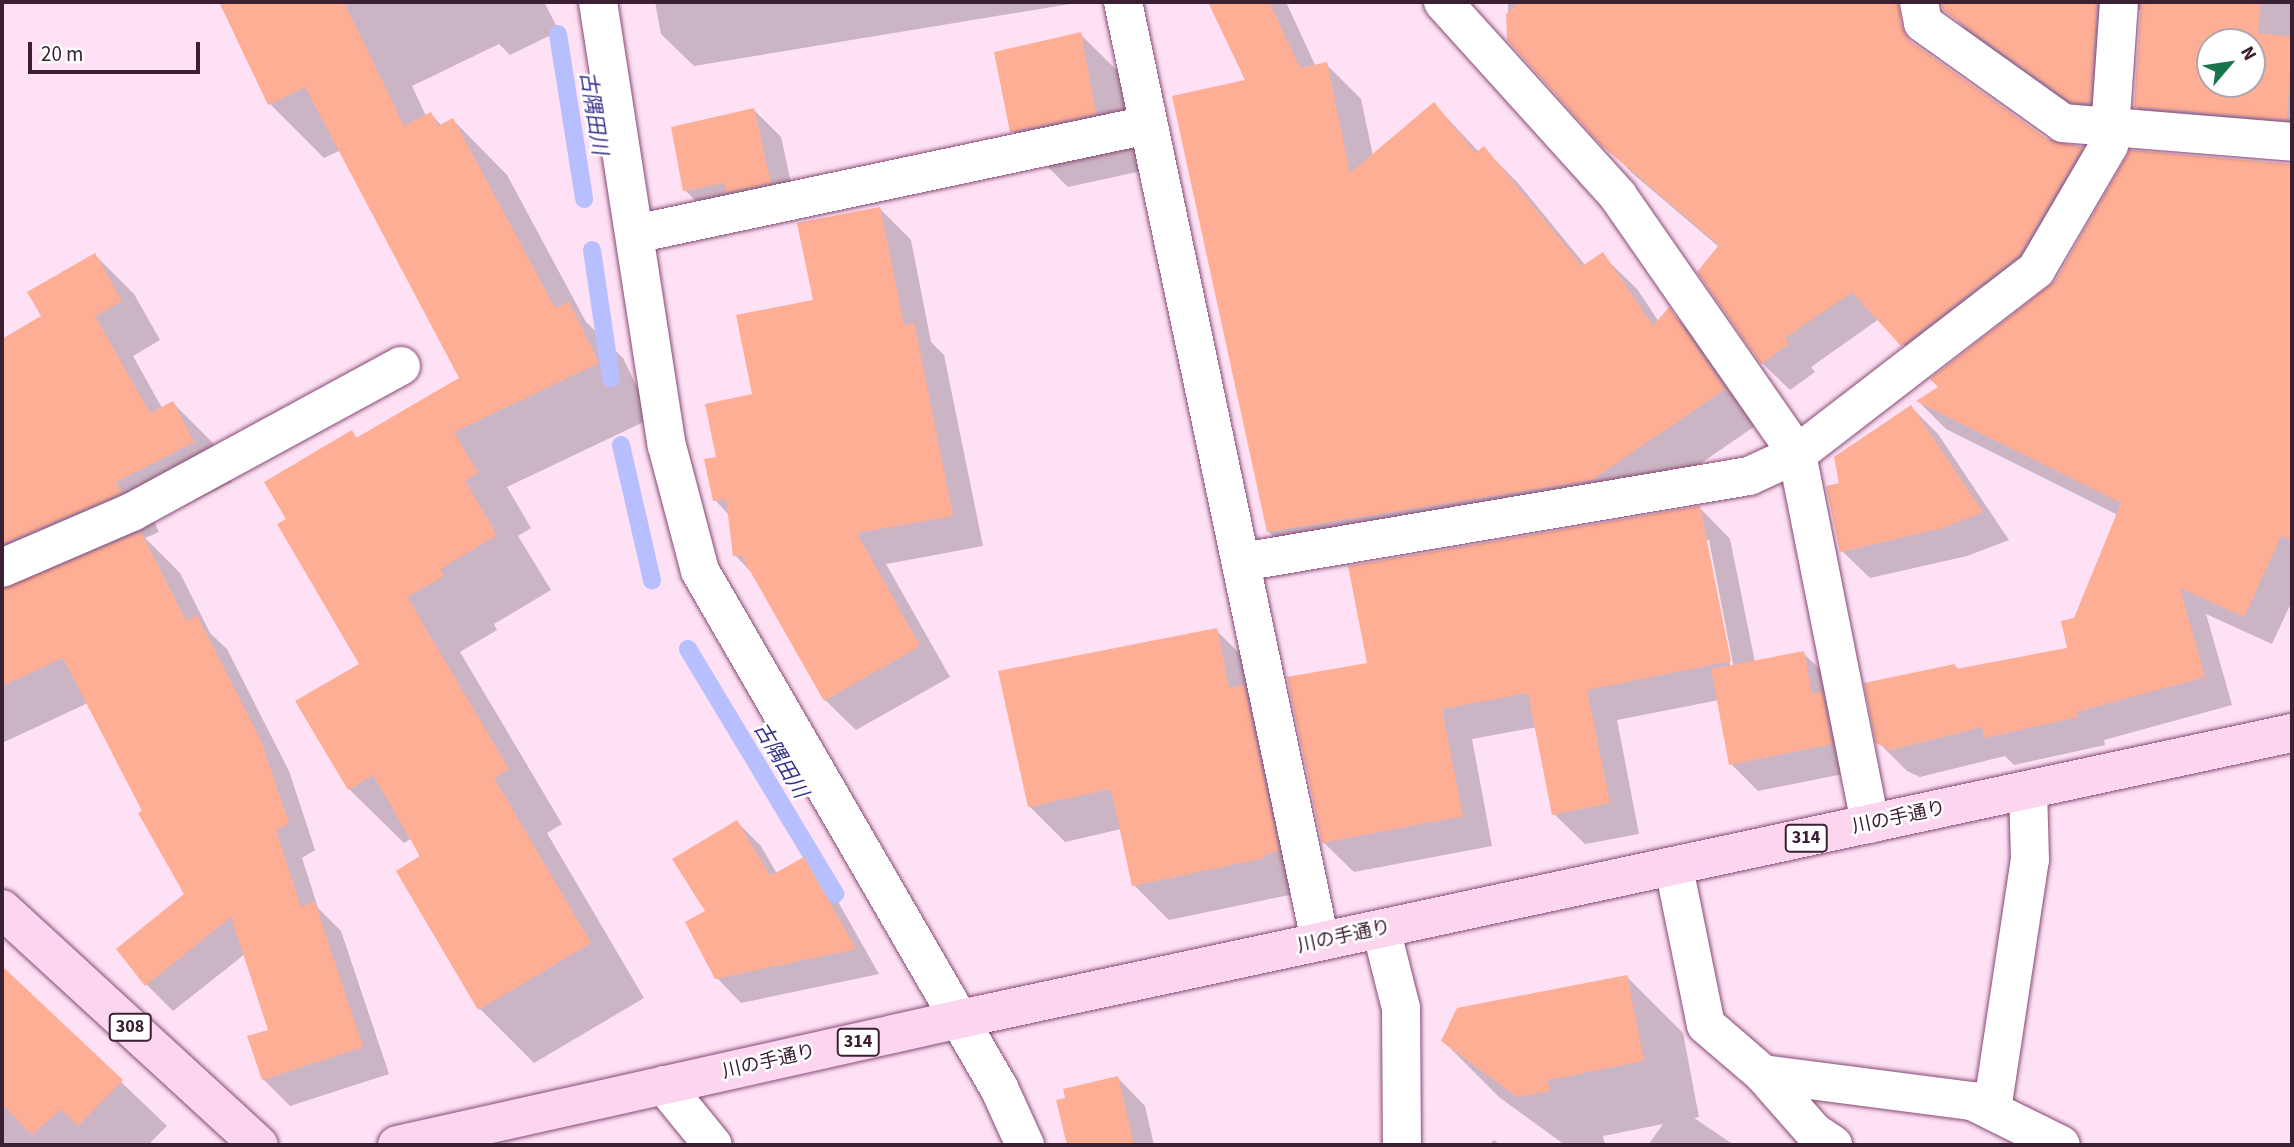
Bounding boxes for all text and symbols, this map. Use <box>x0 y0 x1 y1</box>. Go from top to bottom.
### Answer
scale bar <box>32 28 203 72</box>
north arrow <box>2196 28 2266 98</box>
text: 20 m <box>41 39 83 69</box>
text: N <box>2233 41 2263 66</box>
water label: 古隅田川 <box>575 70 613 156</box>
water label: 古隅田川 <box>749 718 813 802</box>
street label: 川の手通り <box>1850 797 1948 839</box>
road number: 314 <box>1783 824 1829 852</box>
street label: 川の手通り <box>1295 916 1393 958</box>
road number: 308 <box>107 1012 153 1042</box>
road number: 314 <box>835 1028 881 1056</box>
street label: 川の手通り <box>720 1040 818 1084</box>

